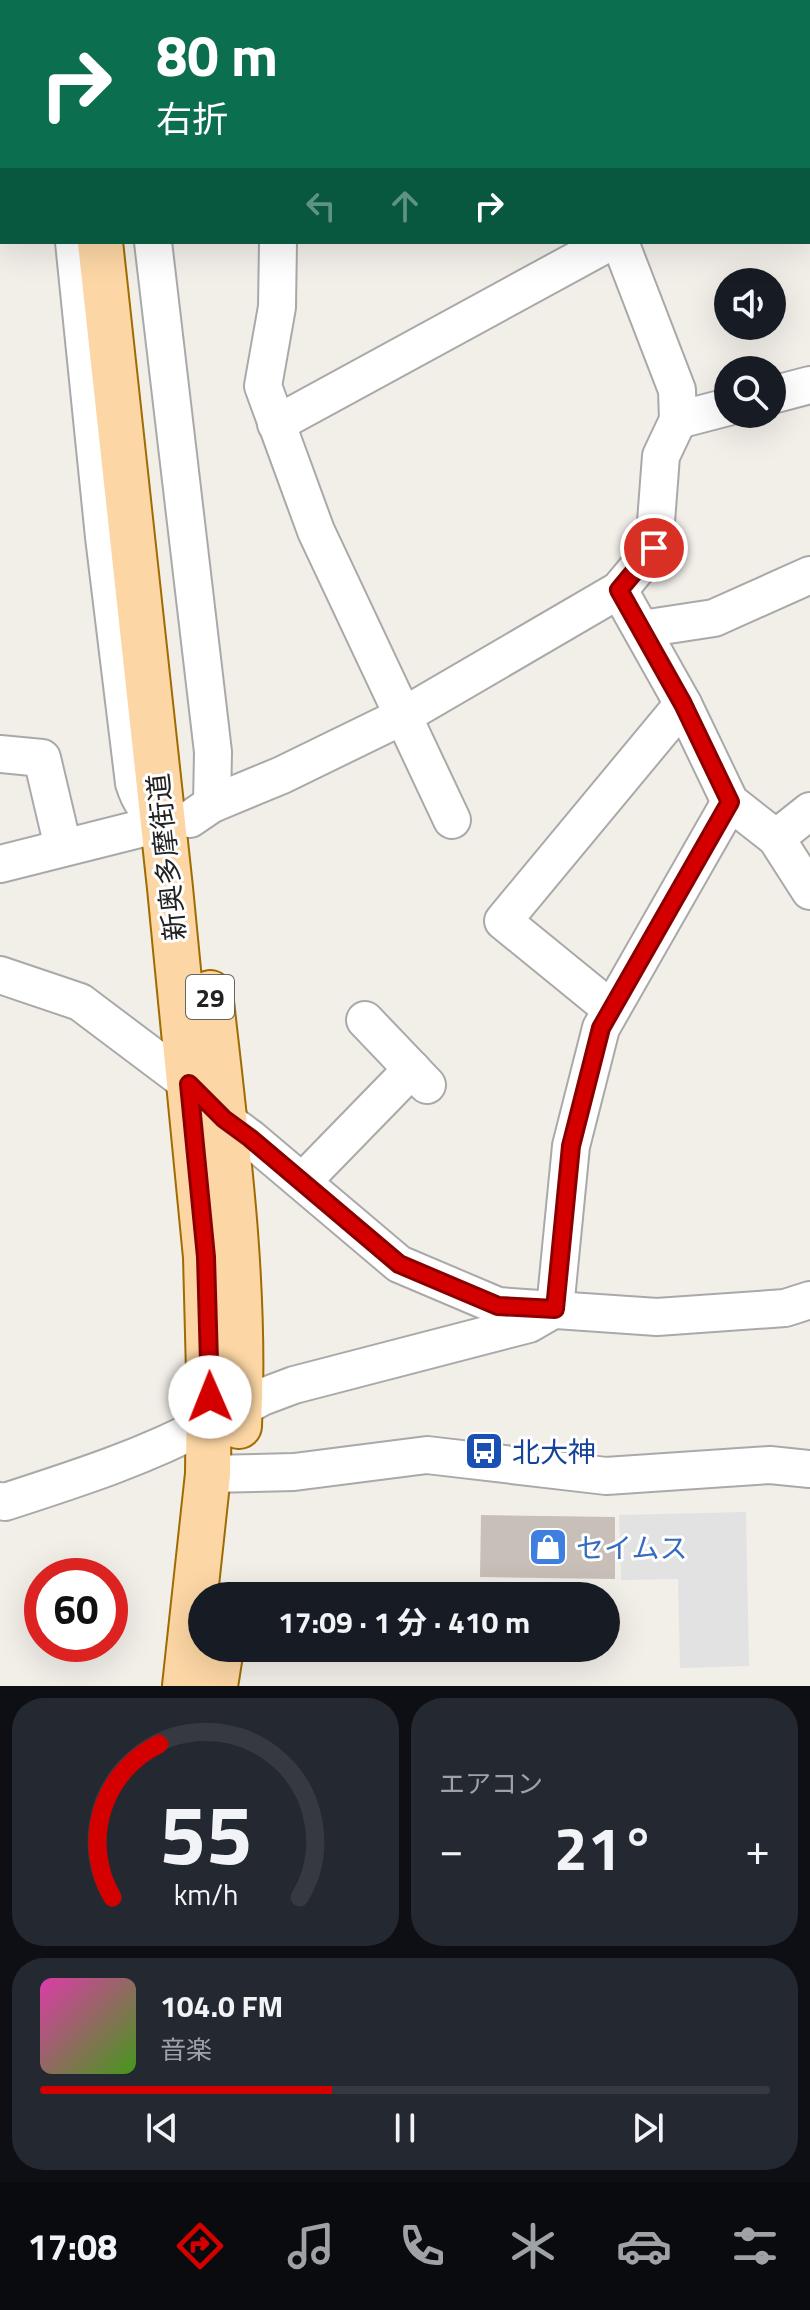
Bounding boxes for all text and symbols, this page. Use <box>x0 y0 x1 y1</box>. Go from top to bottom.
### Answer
text: 80 m <box>156 13 278 98</box>
icon: right <box>24 32 128 136</box>
text: 右折 <box>156 91 228 146</box>
icon: left <box>299 184 343 228</box>
icon: ahead <box>383 184 427 228</box>
icon: right <box>467 184 511 228</box>
map controls <box>714 268 786 428</box>
button: sound <box>714 268 786 340</box>
button: search <box>714 356 786 428</box>
pin <box>620 514 688 582</box>
icon: arrive <box>632 526 676 570</box>
street label: 新奥多摩街道 <box>136 771 196 943</box>
road number: 29 <box>186 975 234 1019</box>
position arrow <box>168 1355 252 1439</box>
bus stop icon: 北大神 <box>463 1430 505 1472</box>
place label: 北大神 <box>512 1430 596 1473</box>
shop icon: セイムス <box>527 1526 569 1568</box>
place label: セイムス <box>576 1526 687 1569</box>
speed limit sign: 60 <box>24 1558 128 1662</box>
text: 17:09 · 1 分 · 410 m <box>278 1599 530 1645</box>
text: エアコン <box>439 1764 543 1803</box>
text: 55 <box>159 1770 252 1896</box>
text: 21° <box>554 1802 655 1893</box>
text: − <box>439 1815 464 1882</box>
text: + <box>745 1815 770 1882</box>
text: km/h <box>173 1873 238 1916</box>
text: 104.0 FM <box>160 1983 283 2029</box>
text: 音楽 <box>160 2030 212 2069</box>
icon: previous <box>140 2106 184 2150</box>
icon: pause <box>383 2106 427 2150</box>
icon: next <box>626 2106 670 2150</box>
icon: directions <box>172 2218 228 2274</box>
icon: music <box>283 2218 339 2274</box>
icon: phone <box>394 2218 450 2274</box>
icon: climate <box>505 2218 561 2274</box>
icon: car <box>616 2218 672 2274</box>
icon: filters <box>727 2218 783 2274</box>
text: 17:08 <box>27 2219 117 2274</box>

